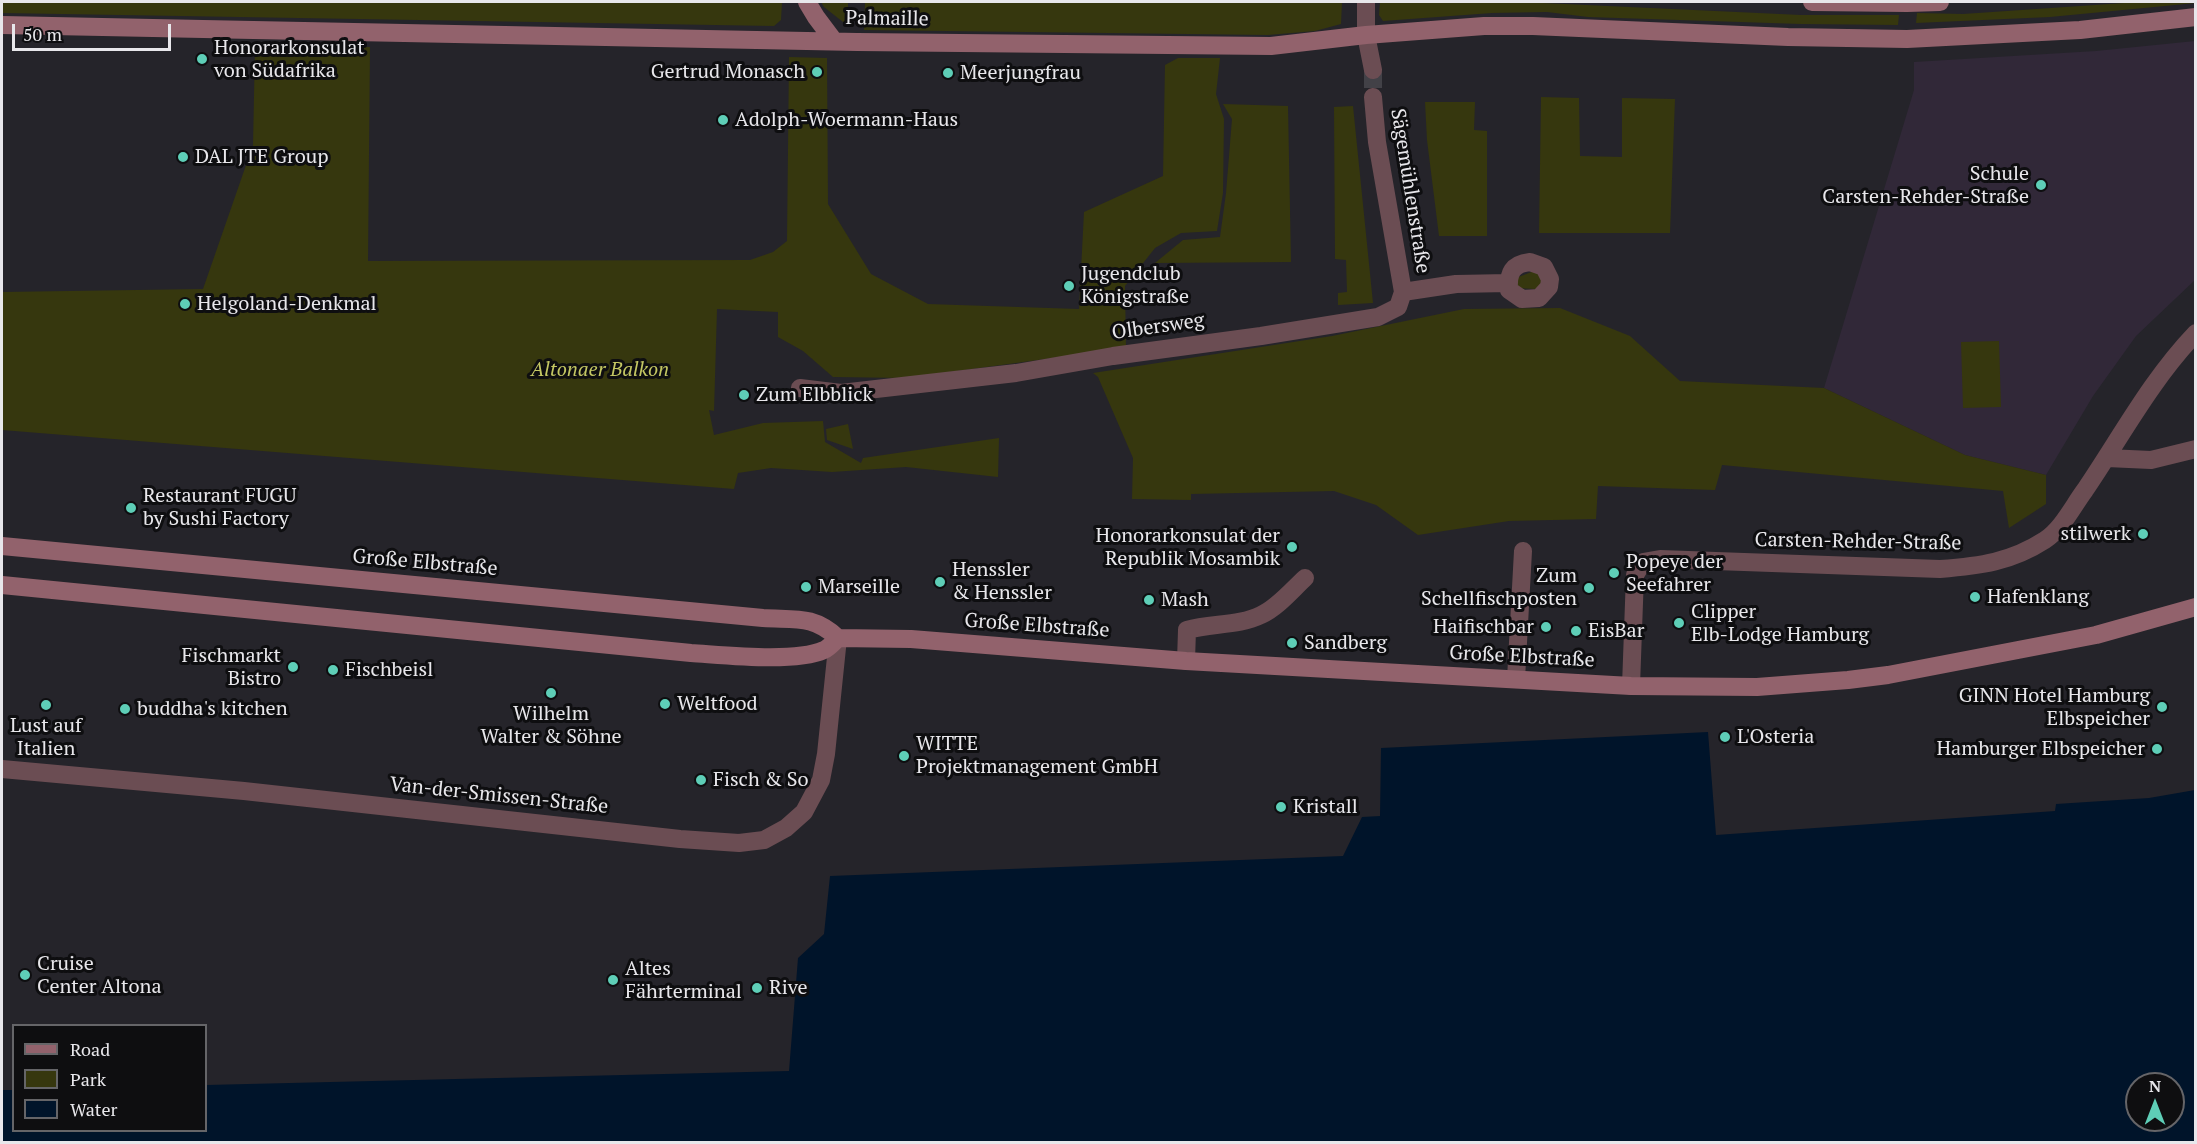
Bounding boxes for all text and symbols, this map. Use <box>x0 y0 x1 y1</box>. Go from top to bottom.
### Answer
street label: Palmaille <box>845 6 929 32</box>
scale bar <box>15 12 174 50</box>
text: 50 m <box>23 22 62 46</box>
place label: Honorarkonsulat von Südafrika <box>214 36 365 83</box>
marker: Honorarkonsulat von Südafrika <box>195 52 209 66</box>
place label: Gertrud Monasch <box>651 60 805 84</box>
place label: Meerjungfrau <box>960 61 1081 85</box>
marker: Gertrud Monasch <box>810 65 824 79</box>
marker: Meerjungfrau <box>941 66 955 80</box>
street label: Sägemühlenstraße <box>1385 107 1435 275</box>
place label: Adolph-Woermann-Haus <box>735 108 958 132</box>
marker: Adolph-Woermann-Haus <box>716 113 730 127</box>
place label: DAL JTE Group <box>195 145 329 169</box>
marker: DAL JTE Group <box>176 150 190 164</box>
place label: Schule Carsten-Rehder-Straße <box>1822 162 2029 209</box>
marker: Schule Carsten-Rehder-Straße <box>2034 178 2048 192</box>
place label: Jugendclub Königstraße <box>1081 262 1189 309</box>
marker: Jugendclub Königstraße <box>1062 279 1076 293</box>
place label: Helgoland-Denkmal <box>197 292 377 316</box>
marker: Helgoland-Denkmal <box>178 297 192 311</box>
street label: Olbersweg <box>1110 309 1206 345</box>
park label: Altonaer Balkon <box>531 358 669 382</box>
place label: Zum Elbblick <box>756 383 873 407</box>
marker: Zum Elbblick <box>737 388 751 402</box>
place label: Restaurant FUGU by Sushi Factory <box>143 484 297 531</box>
marker: Restaurant FUGU by Sushi Factory <box>124 501 138 515</box>
place label: stilwerk <box>2061 522 2131 546</box>
place label: Honorarkonsulat der Republik Mosambik <box>1096 524 1280 571</box>
marker: stilwerk <box>2136 527 2150 541</box>
street label: Carsten-Rehder-Straße <box>1754 528 1962 556</box>
marker: Honorarkonsulat der Republik Mosambik <box>1285 540 1299 554</box>
street label: Große Elbstraße <box>352 545 498 581</box>
place label: Popeye der Seefahrer <box>1626 550 1723 597</box>
place label: Henssler & Henssler <box>952 558 1052 605</box>
place label: Zum Schellfischposten <box>1421 564 1577 611</box>
marker: Popeye der Seefahrer <box>1607 566 1621 580</box>
place label: Marseille <box>818 575 900 599</box>
marker: Henssler & Henssler <box>933 575 947 589</box>
marker: Marseille <box>799 580 813 594</box>
marker: Zum Schellfischposten <box>1582 581 1596 595</box>
place label: Hafenklang <box>1987 585 2089 609</box>
place label: Mash <box>1161 588 1209 612</box>
marker: Hafenklang <box>1968 590 1982 604</box>
marker: Mash <box>1142 593 1156 607</box>
place label: Clipper Elb-Lodge Hamburg <box>1691 600 1869 647</box>
street label: Große Elbstraße <box>964 609 1110 643</box>
place label: Haifischbar <box>1433 615 1534 639</box>
marker: Clipper Elb-Lodge Hamburg <box>1672 616 1686 630</box>
place label: EisBar <box>1588 619 1644 643</box>
marker: Haifischbar <box>1539 620 1553 634</box>
marker: EisBar <box>1569 624 1583 638</box>
place label: Sandberg <box>1304 631 1387 655</box>
marker: Sandberg <box>1285 636 1299 650</box>
street label: Große Elbstraße <box>1449 641 1595 673</box>
place label: Fischmarkt Bistro <box>182 644 281 691</box>
place label: Fischbeisl <box>345 658 433 682</box>
marker: Fischmarkt Bistro <box>286 660 300 674</box>
marker: Fischbeisl <box>326 663 340 677</box>
place label: GINN Hotel Hamburg Elbspeicher <box>1959 684 2150 731</box>
marker: Wilhelm Walter & Söhne <box>544 686 558 700</box>
place label: Weltfood <box>677 692 758 716</box>
place label: buddha's kitchen <box>137 697 288 721</box>
marker: Weltfood <box>658 697 672 711</box>
marker: Lust auf Italien <box>39 698 53 712</box>
marker: GINN Hotel Hamburg Elbspeicher <box>2155 700 2169 714</box>
marker: buddha's kitchen <box>118 702 132 716</box>
place label: Wilhelm Walter & Söhne <box>480 702 622 749</box>
place label: Lust auf Italien <box>10 714 82 761</box>
place label: L'Osteria <box>1737 725 1814 749</box>
marker: L'Osteria <box>1718 730 1732 744</box>
place label: WITTE Projektmanagement GmbH <box>916 732 1158 779</box>
place label: Hamburger Elbspeicher <box>1936 737 2145 761</box>
marker: Hamburger Elbspeicher <box>2150 742 2164 756</box>
marker: WITTE Projektmanagement GmbH <box>897 749 911 763</box>
place label: Fisch & So <box>713 768 808 792</box>
street label: Van-der-Smissen-Straße <box>389 773 609 819</box>
marker: Fisch & So <box>694 773 708 787</box>
place label: Kristall <box>1293 795 1358 819</box>
marker: Kristall <box>1274 800 1288 814</box>
place label: Cruise Center Altona <box>37 952 161 999</box>
place label: Altes Fährterminal <box>625 957 742 1004</box>
marker: Cruise Center Altona <box>18 968 32 982</box>
marker: Altes Fährterminal <box>606 973 620 987</box>
place label: Rive <box>769 976 808 1000</box>
marker: Rive <box>750 981 764 995</box>
legend <box>12 1024 207 1132</box>
text: Road <box>70 1037 110 1061</box>
text: Park <box>70 1067 106 1091</box>
north arrow <box>2125 1072 2185 1132</box>
text: N <box>2149 1075 2161 1097</box>
text: Water <box>70 1097 117 1121</box>

